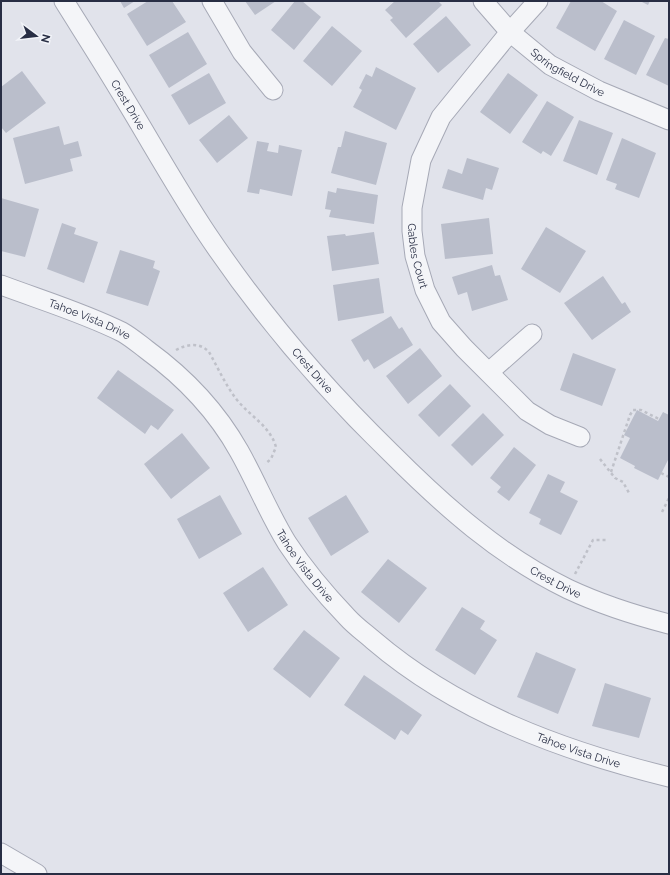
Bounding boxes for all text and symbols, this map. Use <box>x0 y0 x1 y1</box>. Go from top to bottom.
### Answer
north arrow <box>16 16 56 56</box>
text: N <box>38 33 53 44</box>
street label: Springfield Drive <box>528 45 607 99</box>
street label: Crest Drive <box>108 77 148 132</box>
street label: Gables Court <box>406 223 431 290</box>
street label: Tahoe Vista Drive <box>47 296 133 342</box>
street label: Crest Drive <box>289 345 336 396</box>
street label: Tahoe Vista Drive <box>274 527 337 605</box>
street label: Crest Drive <box>528 563 584 601</box>
street label: Tahoe Vista Drive <box>535 730 622 770</box>

